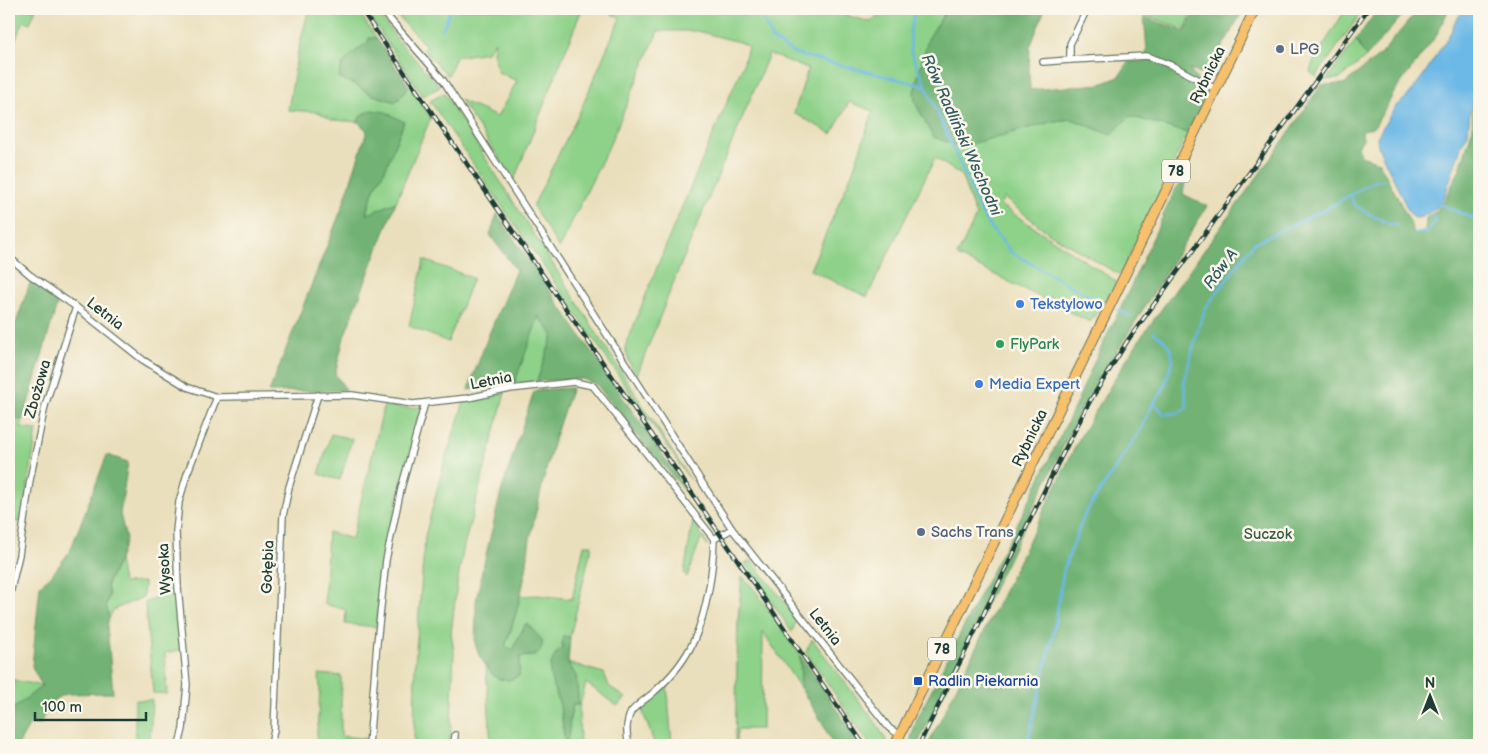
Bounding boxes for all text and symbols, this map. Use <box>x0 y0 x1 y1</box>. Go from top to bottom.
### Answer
place label: LPG <box>1290 40 1319 59</box>
street label: Rybnicka <box>1186 43 1230 107</box>
marker: LPG <box>1274 43 1286 55</box>
water label: Rów Radliński Wschodni <box>917 51 1006 220</box>
road number: 78 <box>1162 160 1190 182</box>
water label: Rów A <box>1200 245 1242 293</box>
street label: Letnia <box>83 294 127 334</box>
place label: Tekstylowo <box>1030 295 1103 314</box>
marker: Tekstylowo <box>1014 298 1026 310</box>
place label: FlyPark <box>1010 335 1060 354</box>
marker: FlyPark <box>994 338 1006 350</box>
street label: Zbożowa <box>20 358 55 421</box>
street label: Letnia <box>469 368 513 394</box>
place label: Media Expert <box>989 375 1081 394</box>
marker: Media Expert <box>973 378 985 390</box>
street label: Rybnicka <box>1008 406 1052 470</box>
place label: Sachs Trans <box>931 523 1014 542</box>
park label: Suczok <box>1244 525 1293 544</box>
marker: Sachs Trans <box>915 526 927 538</box>
street label: Gołębia <box>258 540 278 594</box>
street label: Wysoka <box>154 543 176 595</box>
street label: Letnia <box>805 605 845 649</box>
road number: 78 <box>928 638 956 661</box>
place label: Radlin Piekarnia <box>928 672 1038 691</box>
north arrow <box>1406 672 1456 722</box>
marker: Radlin Piekarnia <box>912 675 924 687</box>
text: N <box>1425 675 1435 692</box>
scale bar <box>35 689 146 721</box>
text: 100 m <box>42 698 82 717</box>

